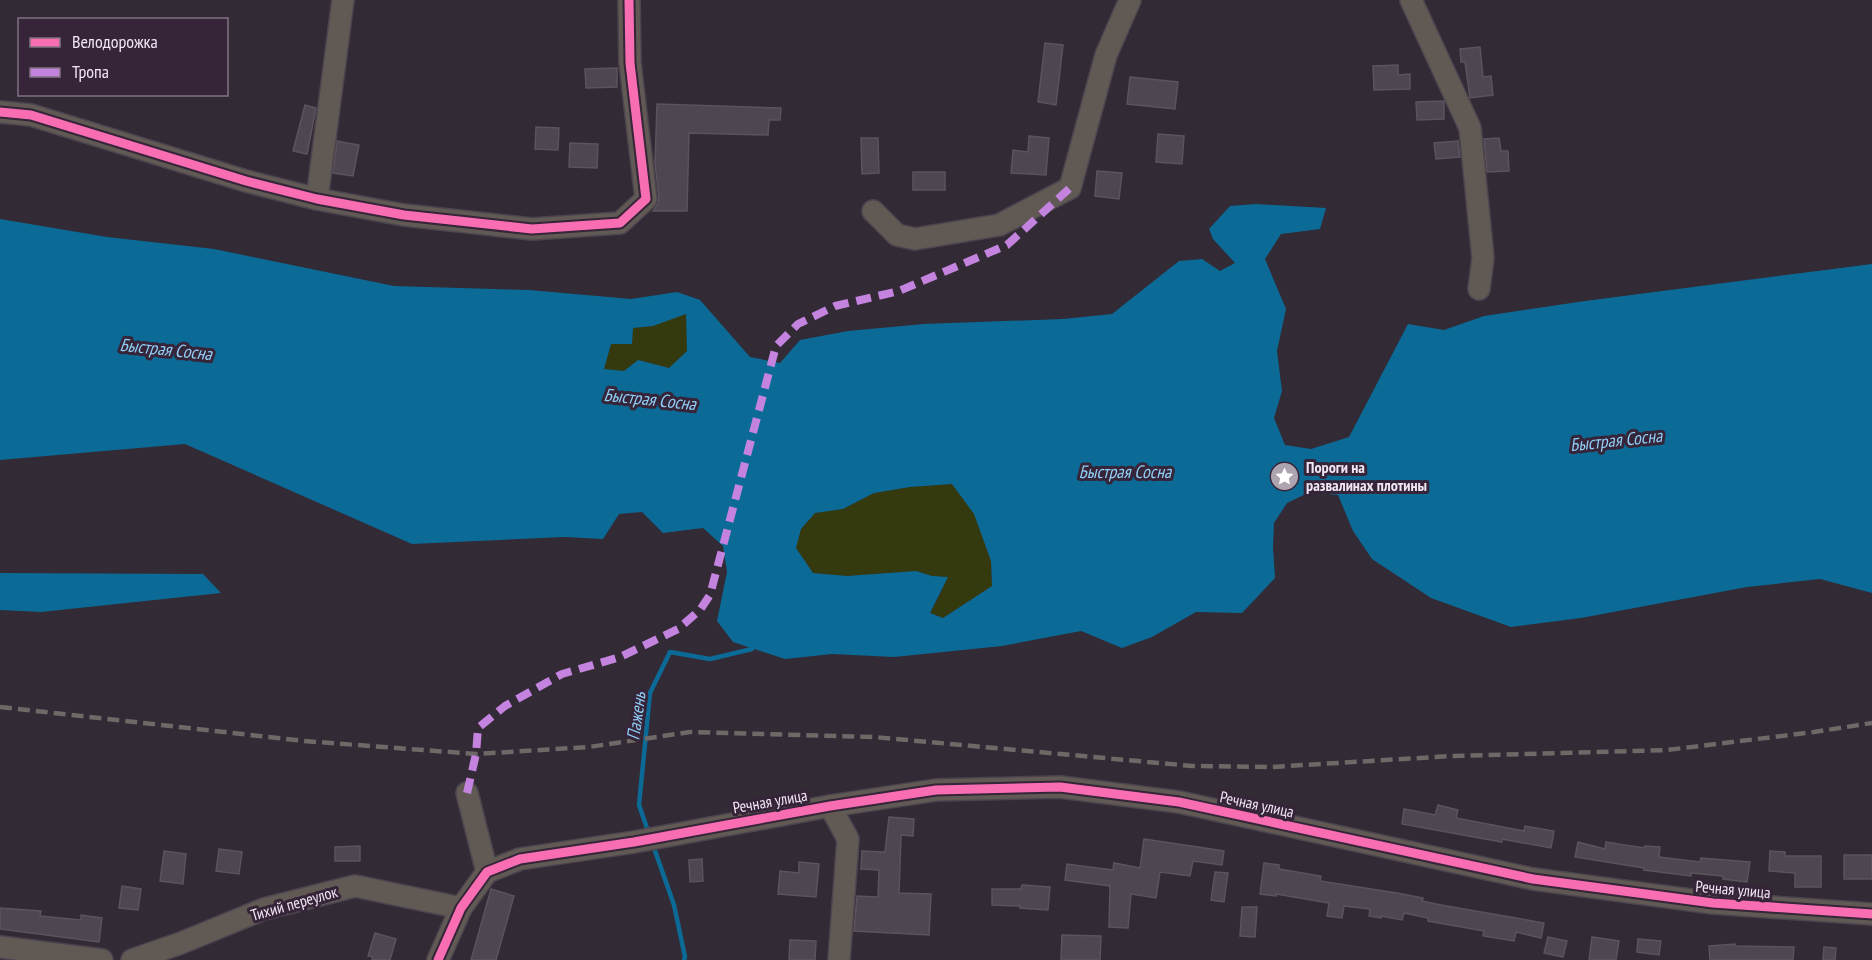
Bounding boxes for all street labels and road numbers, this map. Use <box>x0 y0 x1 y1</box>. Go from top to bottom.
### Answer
street label: Речная улица <box>731 785 809 817</box>
street label: Речная улица <box>1218 786 1296 822</box>
street label: Речная улица <box>1695 876 1771 902</box>
street label: Тихий переулок <box>248 881 340 925</box>

